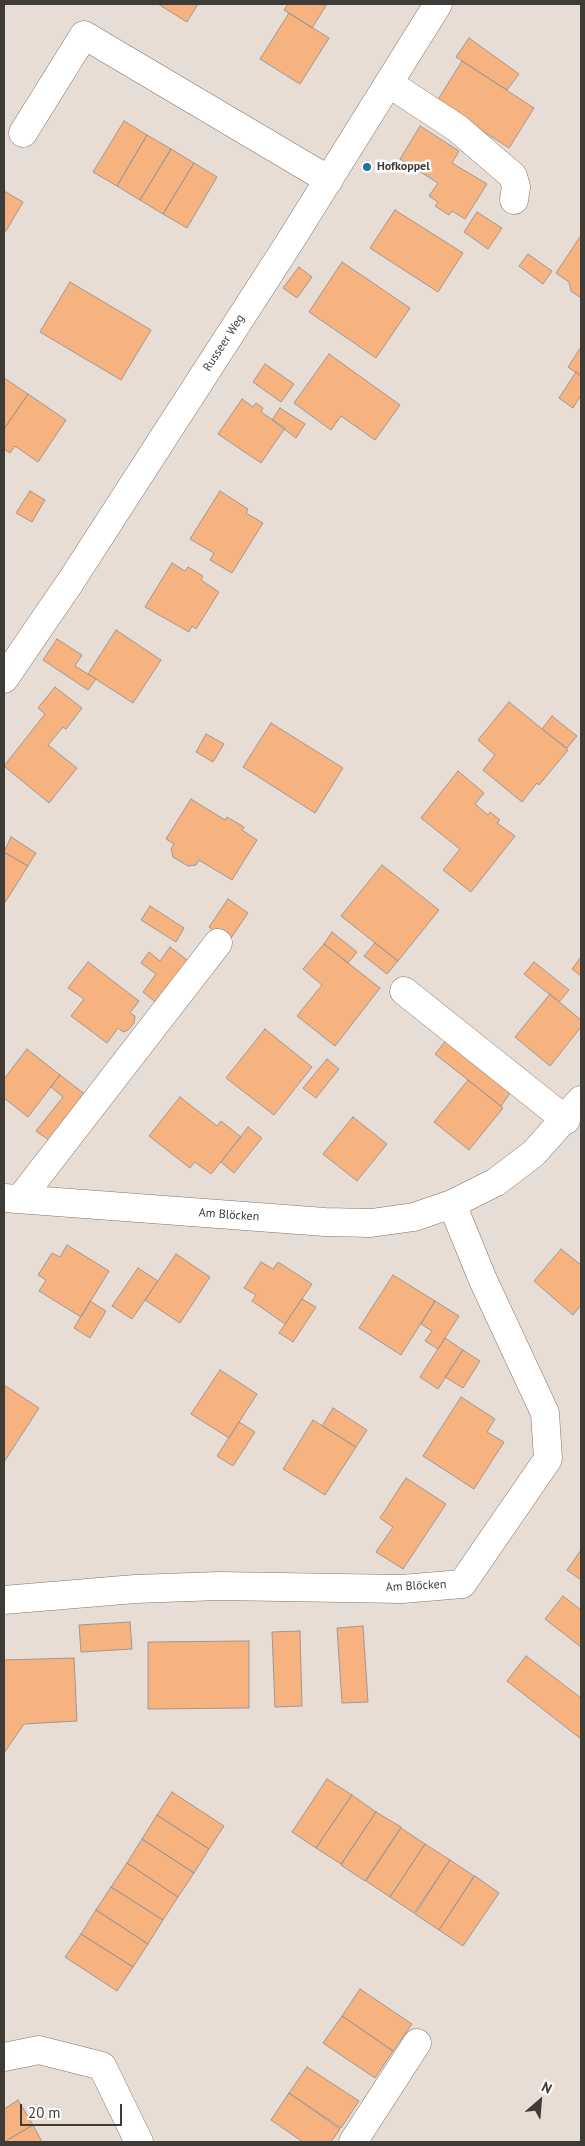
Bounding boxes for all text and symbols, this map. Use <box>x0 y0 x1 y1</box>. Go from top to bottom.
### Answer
place label: Hofkoppel <box>377 160 430 174</box>
marker: Hofkoppel <box>361 161 373 173</box>
street label: Russeer Weg <box>200 312 248 374</box>
street label: Am Blöcken <box>198 1206 260 1224</box>
street label: Am Blöcken <box>385 1577 447 1595</box>
north arrow <box>515 2076 565 2126</box>
text: N <box>539 2078 555 2098</box>
scale bar <box>22 2094 125 2126</box>
text: 20 m <box>28 2103 61 2122</box>

